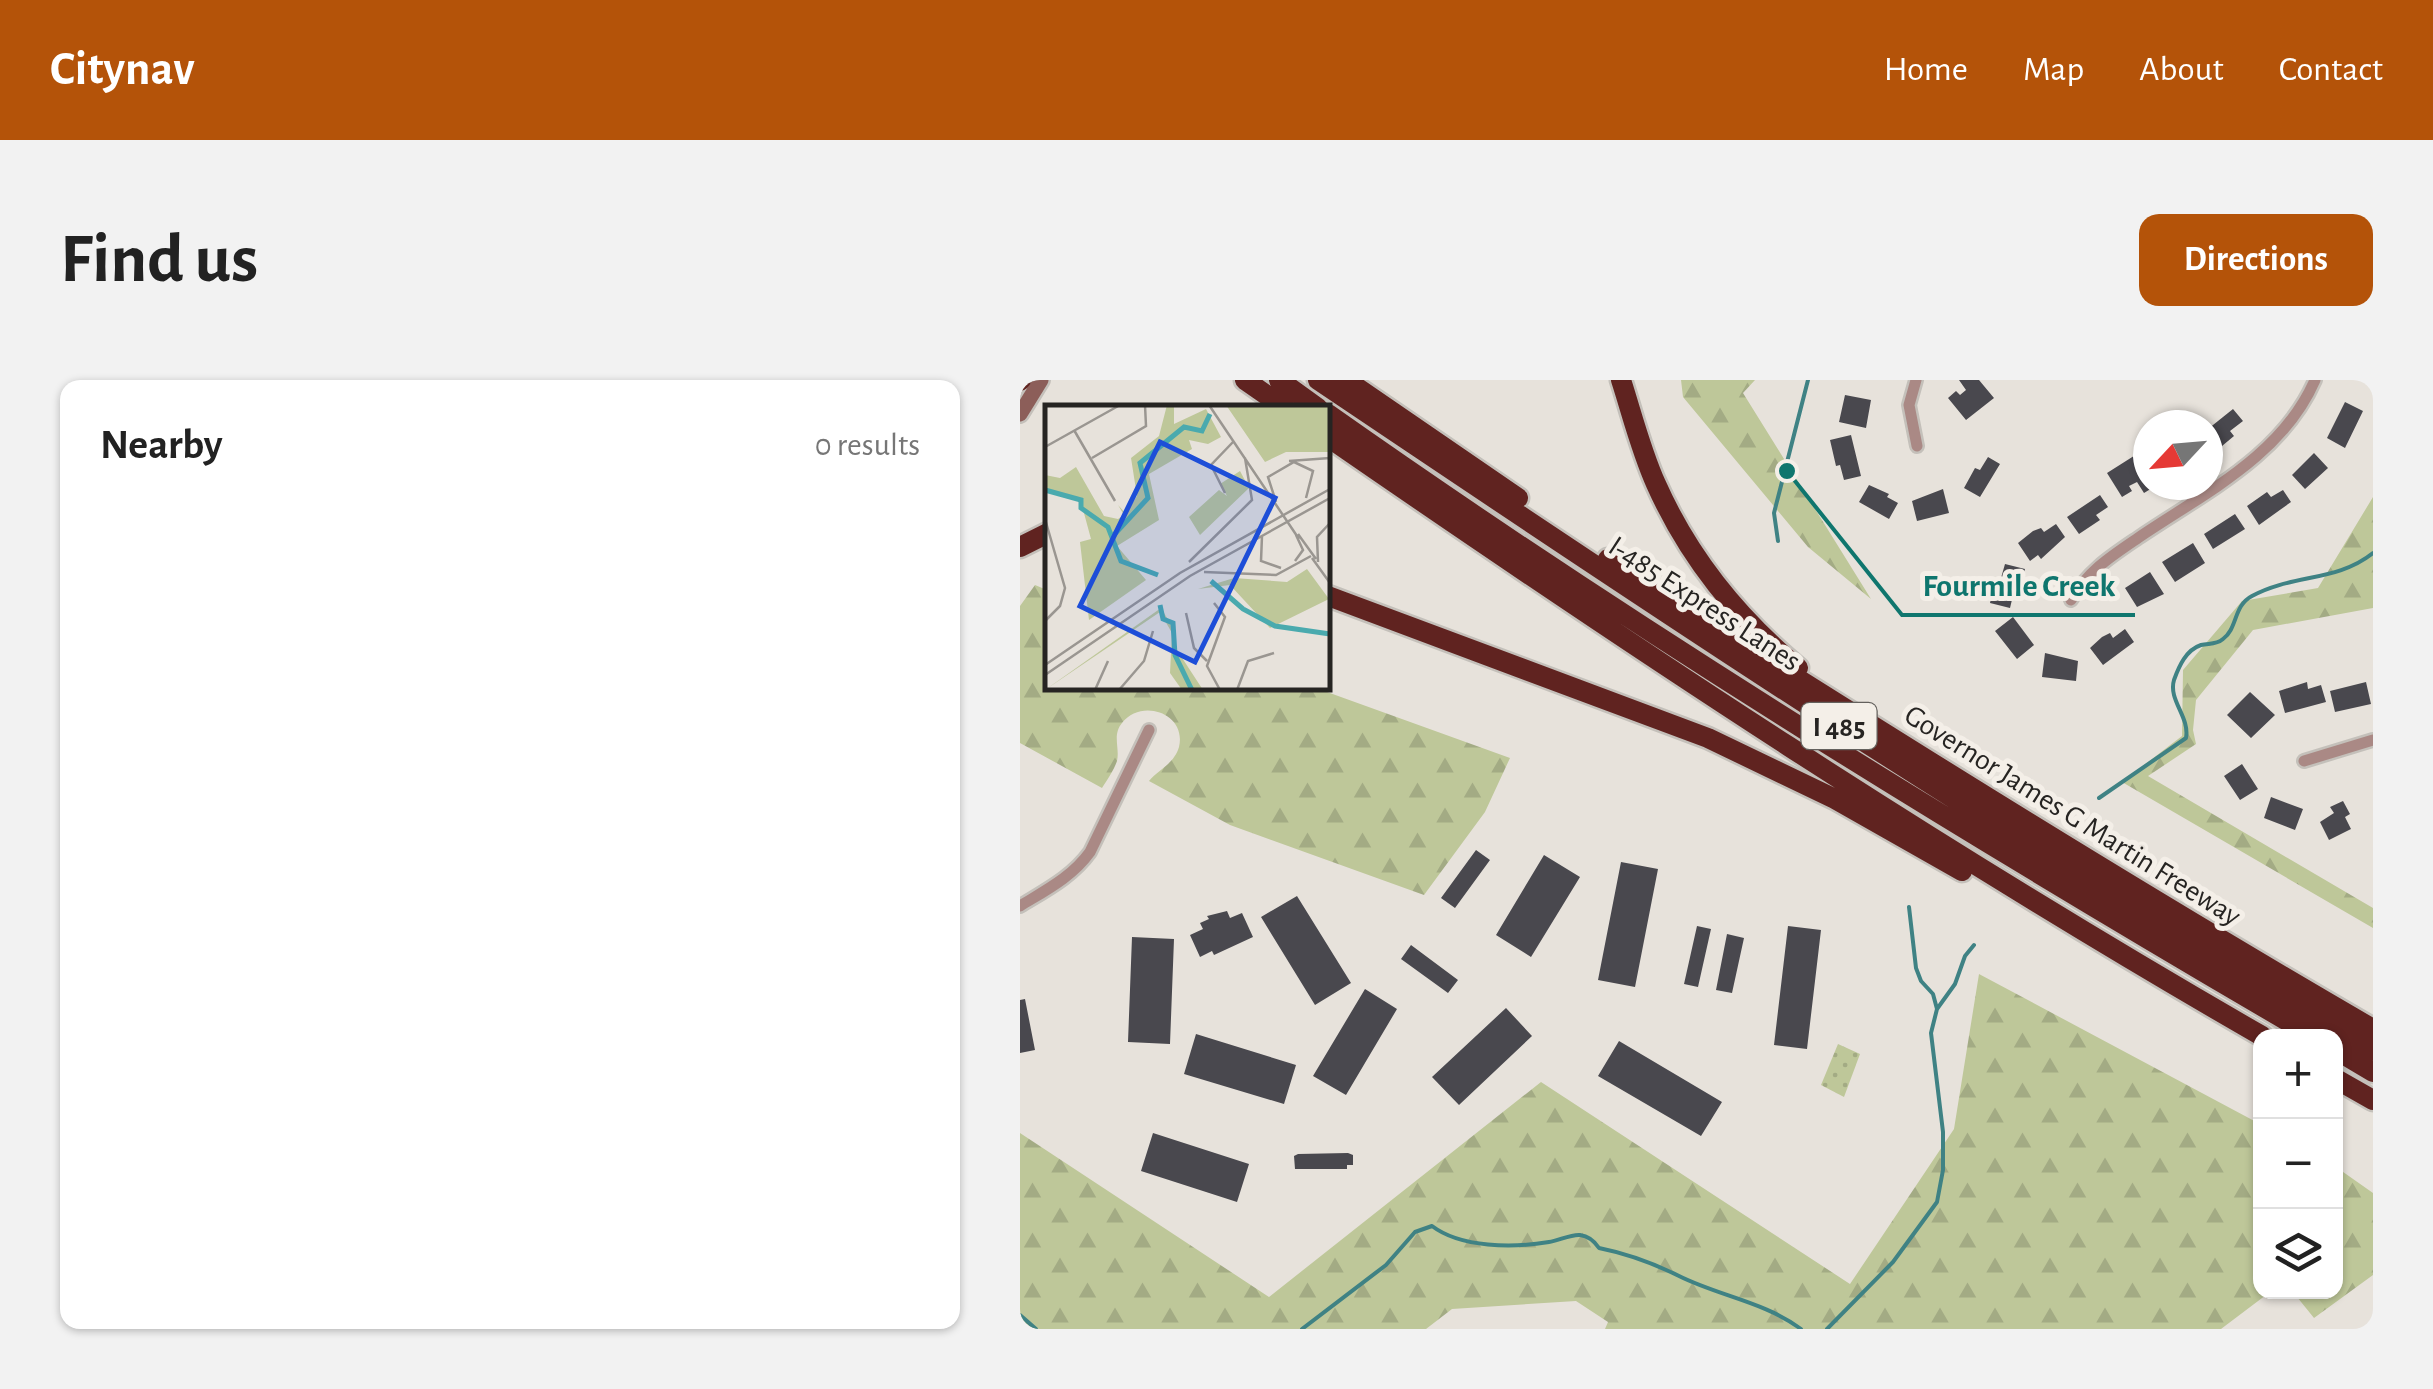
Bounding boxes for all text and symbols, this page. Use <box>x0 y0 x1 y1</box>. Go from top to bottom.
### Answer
text: Citynav <box>50 46 195 94</box>
text: Home <box>1884 52 1968 87</box>
text: Map <box>2023 52 2084 87</box>
text: About <box>2139 52 2224 87</box>
text: Contact <box>2279 52 2383 87</box>
button: Directions <box>2139 214 2373 306</box>
text: Find us <box>60 225 258 295</box>
inset map <box>1045 405 1330 690</box>
north arrow <box>2133 410 2223 500</box>
text: Nearby <box>100 424 223 466</box>
text: 0 results <box>815 429 920 461</box>
street label: I-485 Express Lanes <box>1603 531 1806 677</box>
callout: Fourmile Creek <box>1902 553 2135 615</box>
text: Fourmile Creek <box>1923 570 2116 602</box>
street label: Governor James G Martin Freeway <box>1899 700 2246 932</box>
road number: I 485 <box>1802 703 1876 749</box>
map controls <box>2253 1029 2343 1299</box>
button: + <box>2253 1029 2343 1119</box>
button: − <box>2253 1119 2343 1209</box>
button: layers <box>2253 1209 2343 1299</box>

